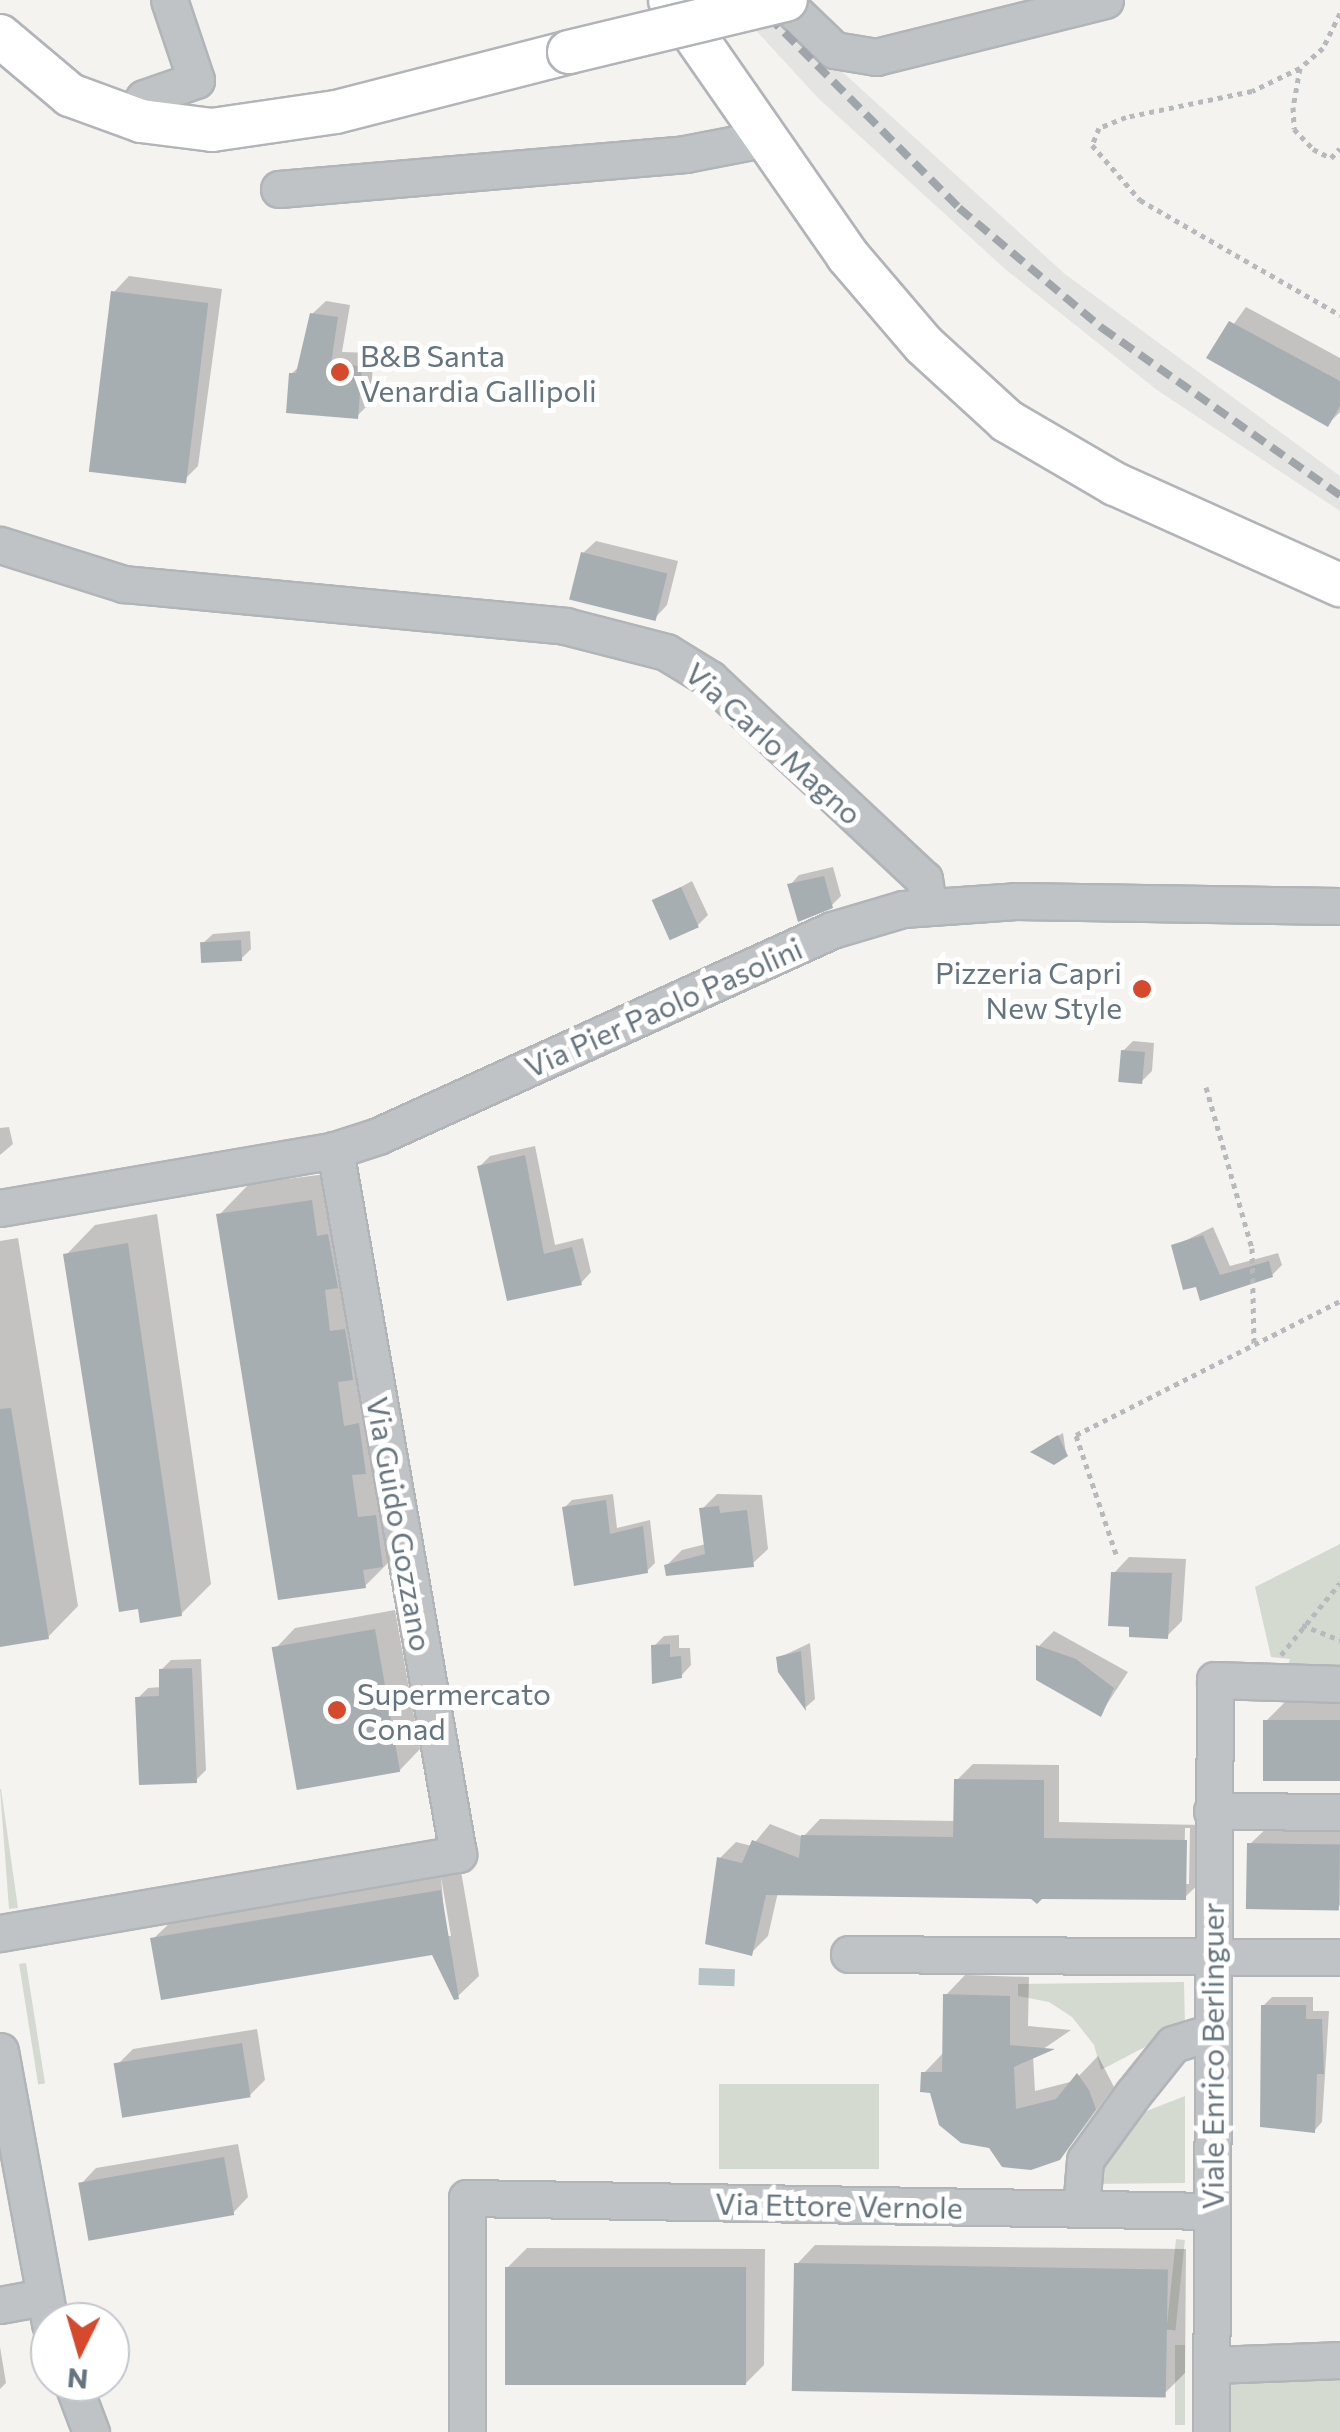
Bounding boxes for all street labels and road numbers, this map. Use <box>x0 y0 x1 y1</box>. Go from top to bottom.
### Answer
street label: Via Carlo Magno <box>678 654 870 832</box>
street label: Via Pier Paolo Pasolini <box>519 930 807 1084</box>
street label: Via Guido Gozzano <box>360 1394 440 1654</box>
street label: Viale Enrico Berlinguer <box>1194 1903 1230 2209</box>
street label: Via Ettore Vernole <box>715 2185 963 2225</box>

